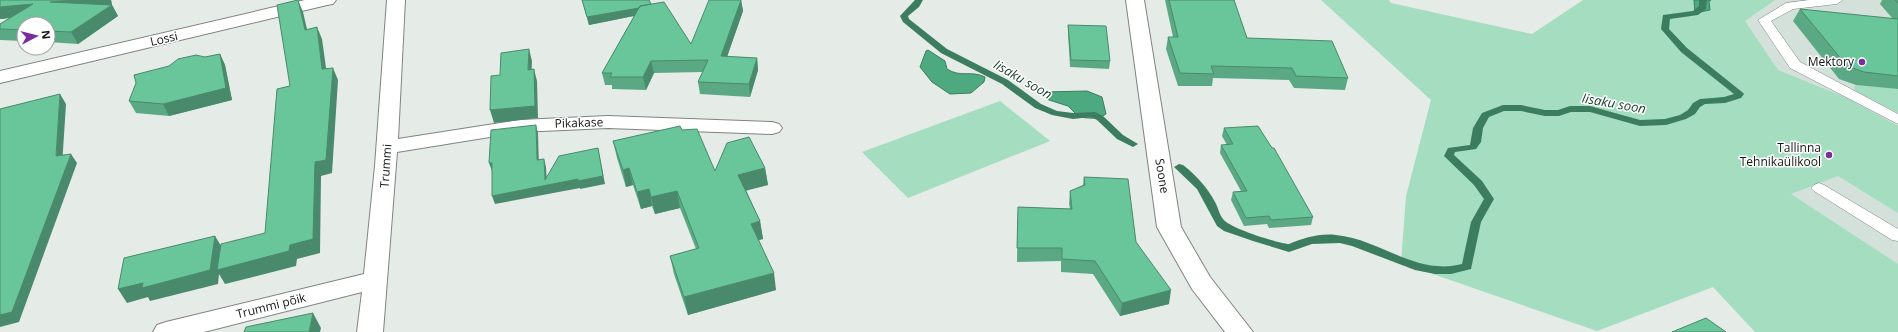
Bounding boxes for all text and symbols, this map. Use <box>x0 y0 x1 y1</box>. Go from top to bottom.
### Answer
north arrow <box>16 16 56 56</box>
street label: Lossi <box>148 27 179 50</box>
text: N <box>38 29 54 40</box>
place label: Mektory <box>1808 53 1855 70</box>
water label: Iisaku soon <box>990 55 1056 103</box>
marker: Mektory <box>1857 57 1867 67</box>
water label: Iisaku soon <box>1581 89 1647 117</box>
street label: Pikakase <box>554 113 604 132</box>
place label: Tallinna Tehnikaülikool <box>1740 139 1821 170</box>
street label: Trummi <box>375 143 396 189</box>
marker: Tallinna Tehnikaülikool <box>1824 150 1834 160</box>
street label: Soone <box>1151 157 1174 195</box>
street label: Trummi põik <box>234 288 308 322</box>

